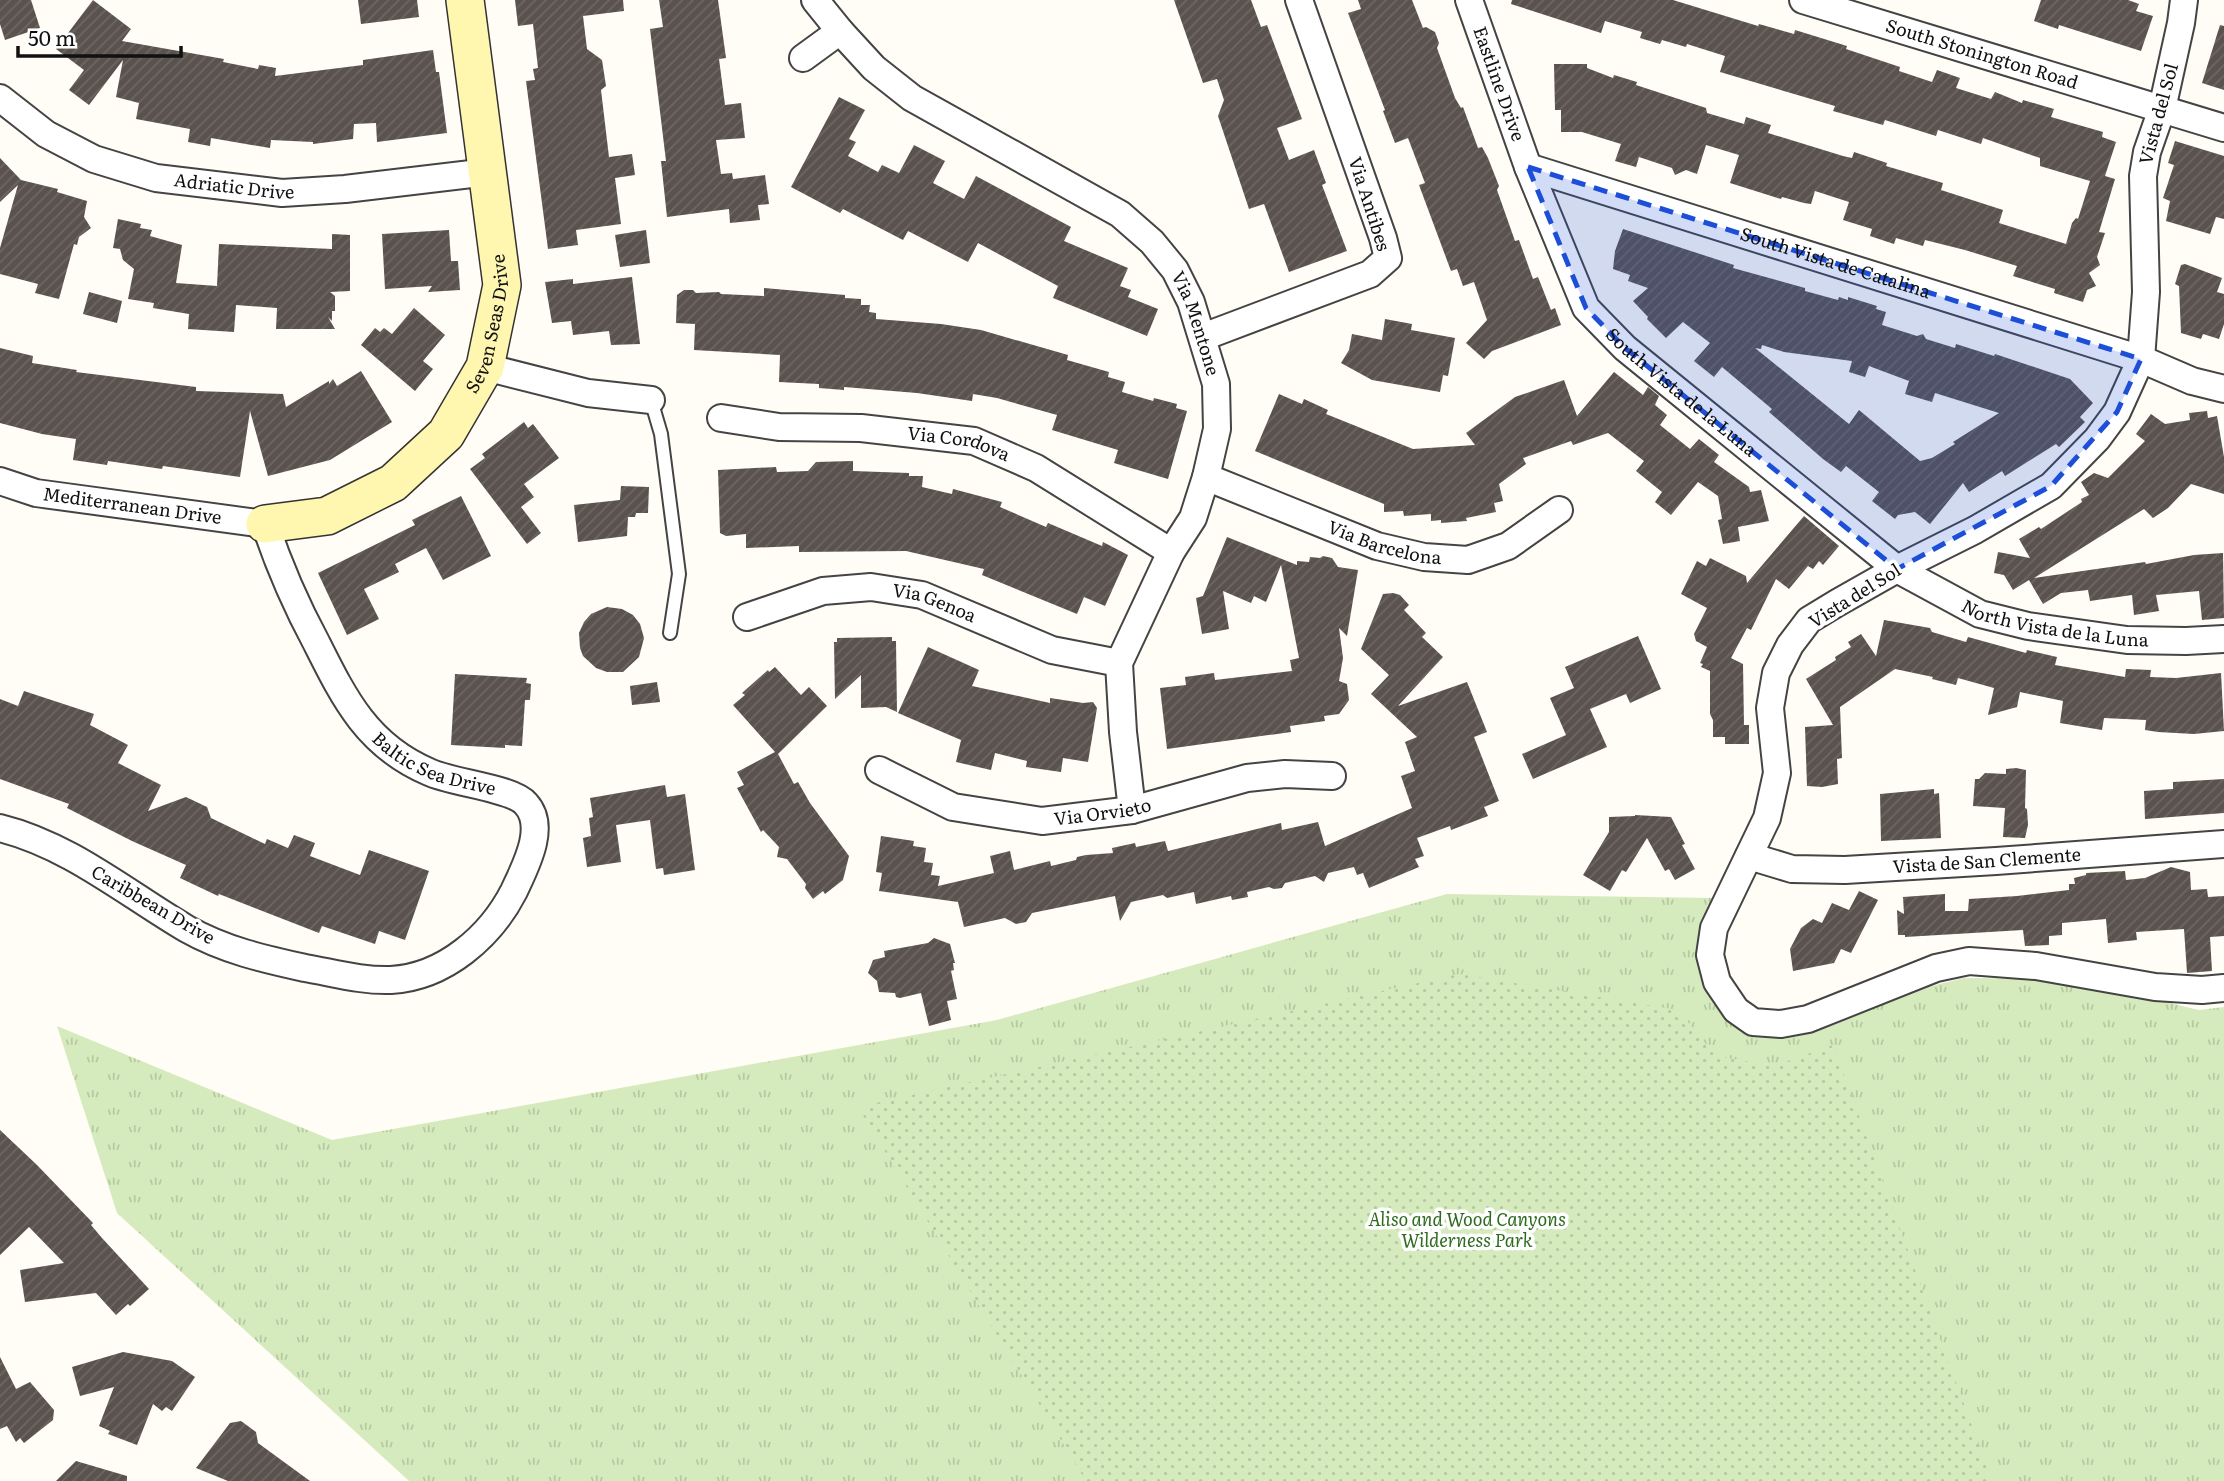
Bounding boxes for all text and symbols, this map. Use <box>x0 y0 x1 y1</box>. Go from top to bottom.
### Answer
street label: South Stonington Road <box>1883 11 2082 95</box>
scale bar <box>18 14 180 58</box>
text: 50 m <box>28 21 75 52</box>
street label: Eastline Drive <box>1467 22 1533 145</box>
street label: Vista del Sol <box>2131 60 2184 167</box>
street label: Via Antibes <box>1343 153 1398 254</box>
street label: Adriatic Drive <box>173 165 295 205</box>
street label: South Vista de Catalina <box>1737 219 1935 304</box>
street label: Seven Seas Drive <box>458 253 514 398</box>
street label: Via Mentone <box>1166 266 1228 379</box>
street label: South Vista de la Luna <box>1600 321 1764 462</box>
street label: Via Cordova <box>906 418 1015 467</box>
street label: Mediterranean Drive <box>41 479 223 530</box>
street label: Via Barcelona <box>1324 512 1443 570</box>
street label: Vista del Sol <box>1803 556 1905 634</box>
street label: Via Genoa <box>891 576 981 629</box>
street label: North Vista de la Luna <box>1957 591 2149 652</box>
street label: Baltic Sea Drive <box>367 725 499 801</box>
street label: Via Orvieto <box>1052 790 1154 831</box>
street label: Vista de San Clemente <box>1892 840 2082 879</box>
street label: Caribbean Drive <box>87 857 221 950</box>
park label: Aliso and Wood Canyons Wilderness Park <box>1368 1205 1566 1253</box>

